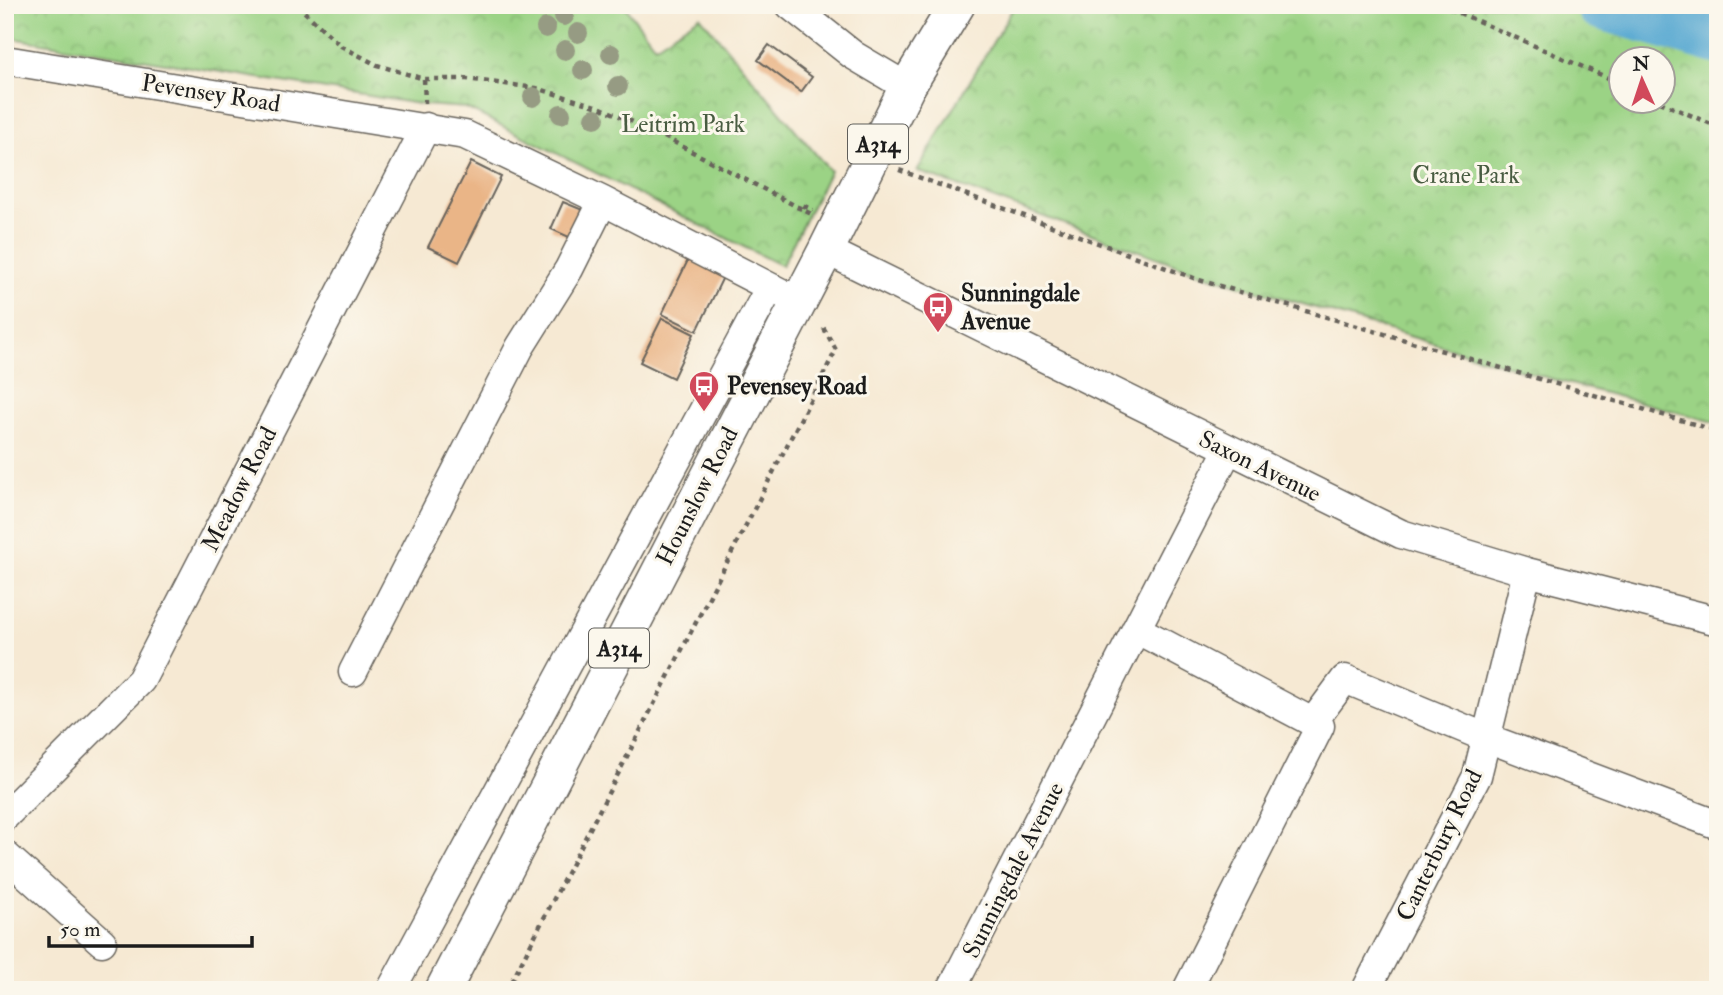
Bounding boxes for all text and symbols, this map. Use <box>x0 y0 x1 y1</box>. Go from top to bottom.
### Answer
north arrow <box>1608 46 1678 116</box>
text: N <box>1631 52 1651 77</box>
street label: Pevensey Road <box>139 67 283 120</box>
park label: Leitrim Park <box>621 109 746 140</box>
road number: A314 <box>848 125 908 164</box>
park label: Crane Park <box>1412 160 1520 191</box>
place label: Sunningdale Avenue <box>960 278 1080 337</box>
bus stop icon: Sunningdale Avenue <box>921 290 955 334</box>
bus stop icon: Pevensey Road <box>687 369 721 413</box>
place label: Pevensey Road <box>727 371 867 402</box>
street label: Meadow Road <box>195 421 284 557</box>
street label: Hounslow Road <box>649 422 746 571</box>
street label: Saxon Avenue <box>1194 424 1326 509</box>
road number: A314 <box>589 628 649 668</box>
street label: Canterbury Road <box>1389 764 1490 926</box>
street label: Sunningdale Avenue <box>956 777 1071 963</box>
scale bar <box>49 904 252 948</box>
text: 50 m <box>60 916 101 943</box>

